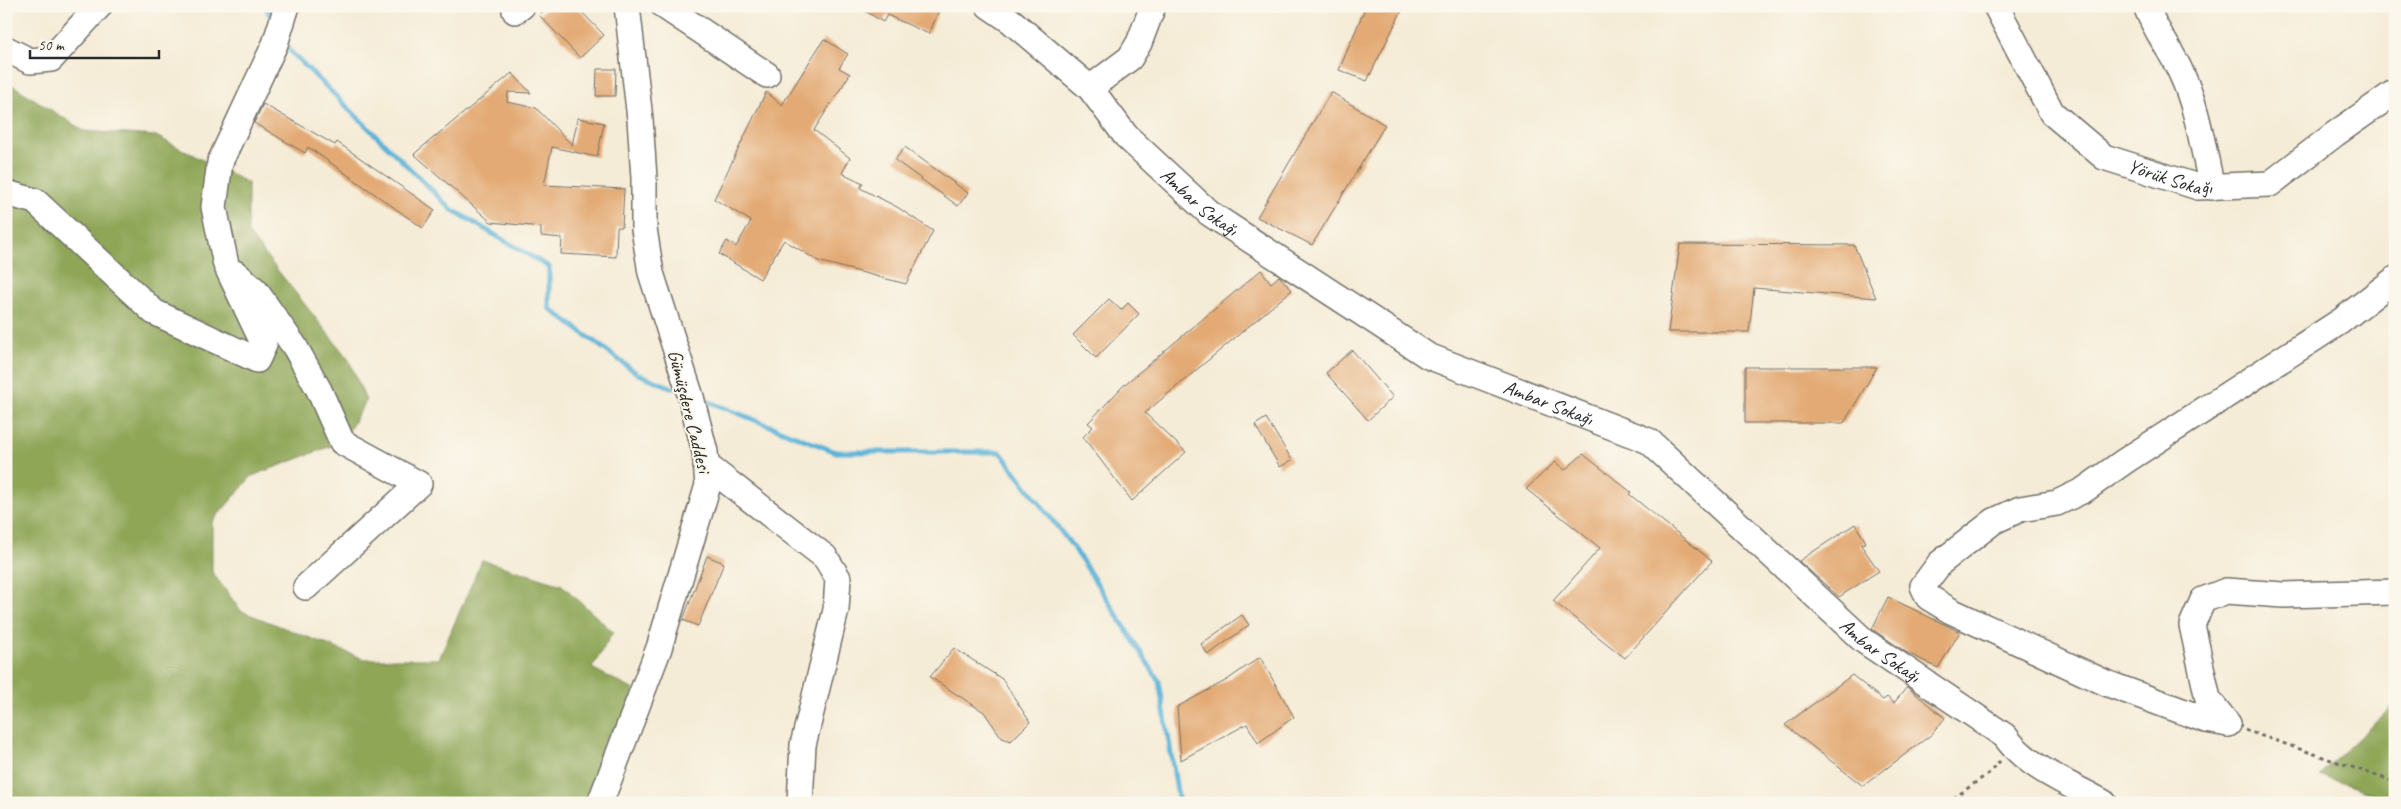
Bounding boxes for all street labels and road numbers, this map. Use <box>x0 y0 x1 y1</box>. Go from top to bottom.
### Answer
street label: Yörük Sokağı <box>2125 153 2214 201</box>
street label: Ambar Sokağı <box>1155 162 1244 242</box>
street label: Gümüşdere Caddesi <box>662 347 717 477</box>
street label: Ambar Sokağı <box>1500 374 1598 432</box>
street label: Ambar Sokağı <box>1834 613 1926 689</box>

